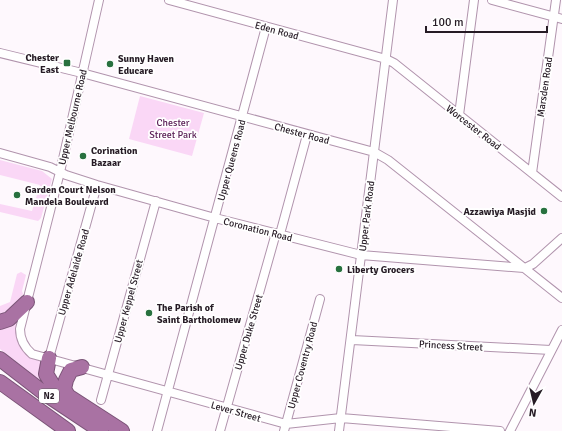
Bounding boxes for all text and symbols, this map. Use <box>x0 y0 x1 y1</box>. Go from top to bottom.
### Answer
scale bar <box>426 8 547 34</box>
text: 100 m <box>432 15 464 30</box>
street label: Eden Road <box>253 19 300 43</box>
place label: Chester East <box>25 52 59 76</box>
place label: Sunny Haven Educare <box>118 53 175 77</box>
street label: Marsden Road <box>535 56 555 118</box>
marker: Chester East <box>62 58 72 68</box>
marker: Sunny Haven Educare <box>105 59 115 69</box>
street label: Upper Melbourne Road <box>56 68 90 166</box>
street label: Worcester Road <box>443 103 503 153</box>
park label: Chester Street Park <box>149 117 197 141</box>
street label: Upper Queens Road <box>215 118 249 202</box>
street label: Chester Road <box>273 121 331 147</box>
place label: Corination Bazaar <box>91 145 138 169</box>
marker: Corination Bazaar <box>78 151 88 161</box>
street label: Upper Park Road <box>357 180 377 252</box>
place label: Garden Court Nelson Mandela Boulevard <box>25 184 116 208</box>
marker: Garden Court Nelson Mandela Boulevard <box>12 190 22 200</box>
place label: Azzawiya Masjid <box>463 206 537 218</box>
marker: Azzawiya Masjid <box>539 206 549 216</box>
street label: Coronation Road <box>222 216 294 244</box>
street label: Upper Adelaide Road <box>56 228 92 317</box>
street label: Upper Keppel Street <box>112 258 146 344</box>
marker: Liberty Grocers <box>334 264 344 274</box>
place label: Liberty Grocers <box>347 264 415 276</box>
street label: Upper Duke Street <box>232 293 266 372</box>
place label: The Parish of Saint Bartholomew <box>157 302 241 326</box>
marker: The Parish of Saint Bartholomew <box>144 308 154 318</box>
street label: Upper Coventry Road <box>286 320 320 410</box>
street label: Princess Street <box>419 338 484 354</box>
north arrow <box>514 383 554 423</box>
road number: N2 <box>39 389 59 403</box>
street label: Lever Street <box>209 399 262 425</box>
text: N <box>528 405 537 419</box>

